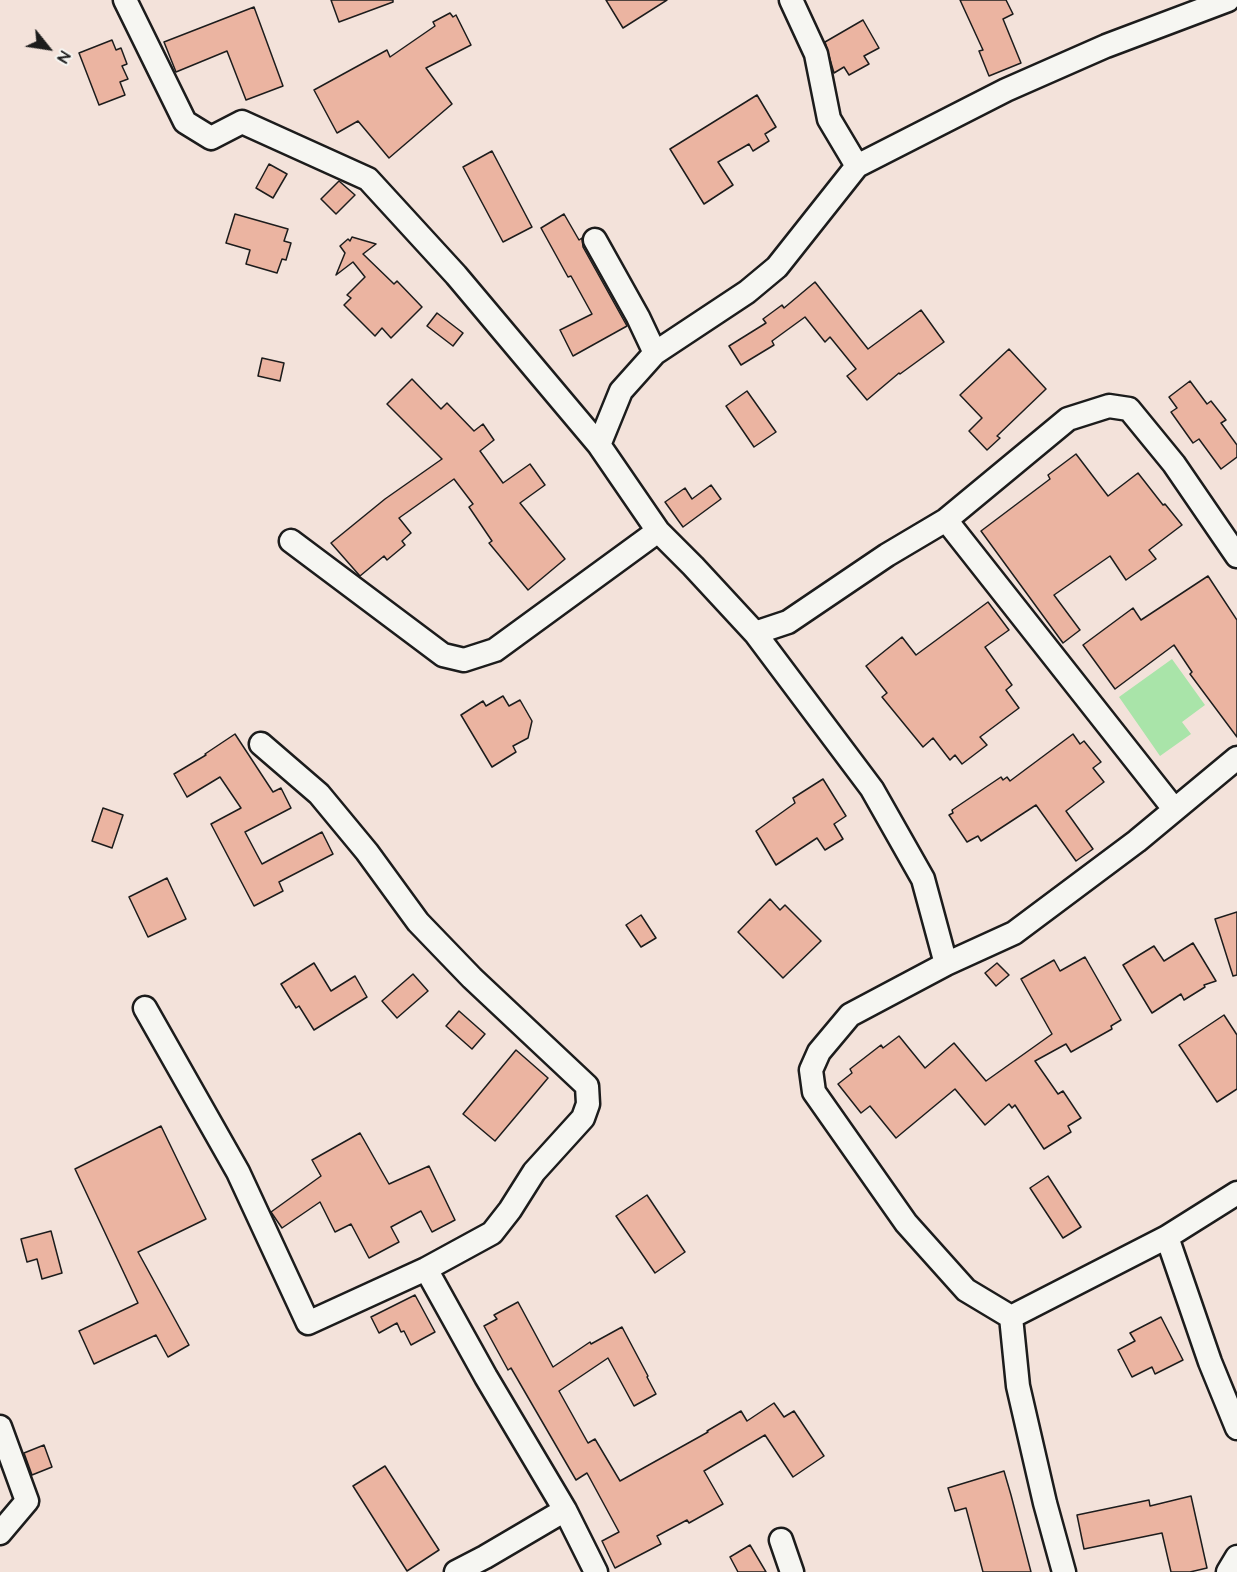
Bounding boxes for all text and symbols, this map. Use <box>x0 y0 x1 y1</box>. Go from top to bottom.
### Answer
north arrow <box>18 18 78 78</box>
text: N <box>52 47 76 67</box>

